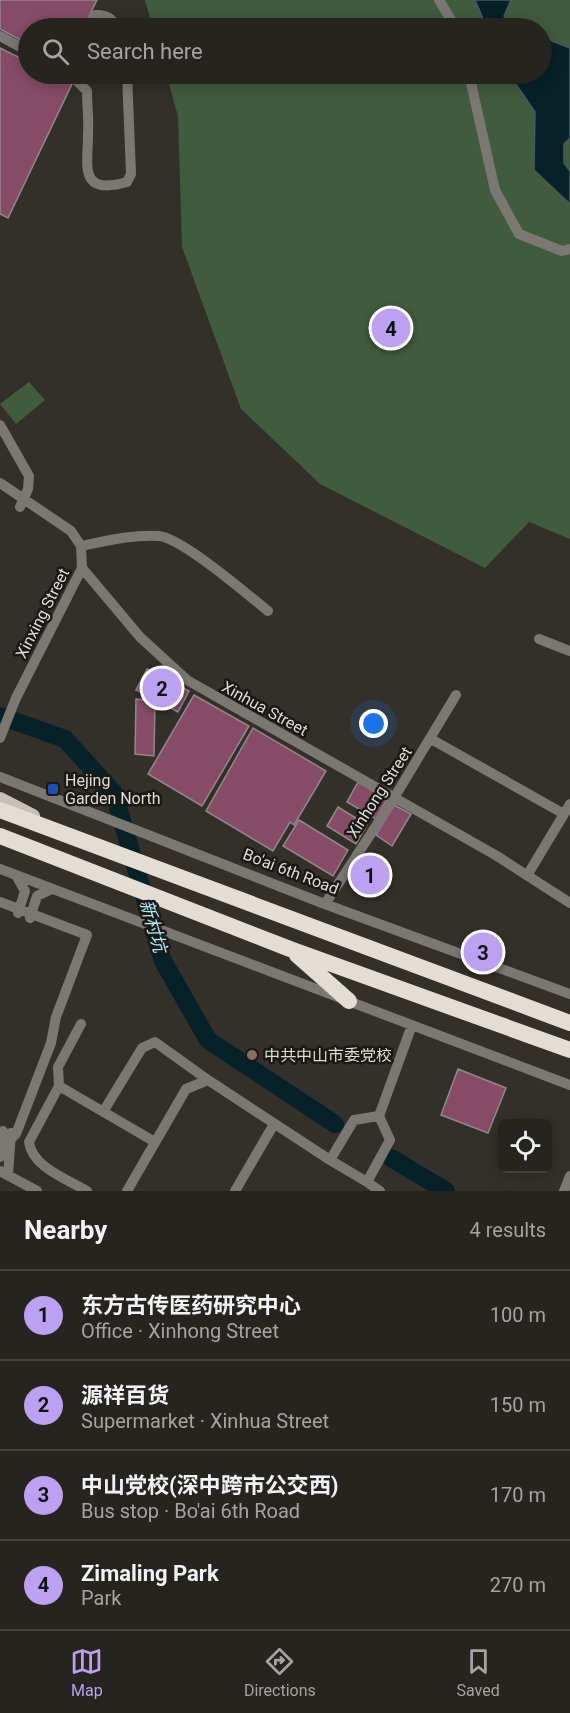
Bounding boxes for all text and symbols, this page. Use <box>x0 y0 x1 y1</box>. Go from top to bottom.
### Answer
search box <box>18 18 552 84</box>
icon: search <box>39 35 72 68</box>
text: Search here <box>87 39 203 64</box>
pin: 4 <box>372 306 410 350</box>
street label: Xinxing Street <box>12 565 73 661</box>
pin: 2 <box>142 666 182 710</box>
street label: Xinhua Street <box>218 677 311 740</box>
your location <box>359 709 388 738</box>
street label: Xinhong Street <box>343 743 416 841</box>
place label: Hejing Garden North <box>65 771 161 808</box>
marker: Hejing Garden North <box>46 782 60 796</box>
street label: Bo'ai 6th Road <box>240 845 341 898</box>
pin: 1 <box>350 852 389 898</box>
water label: 新村坑 <box>136 897 172 958</box>
pin: 3 <box>464 930 502 974</box>
place label: 中共中山市委党校 <box>264 1046 392 1065</box>
marker: 中共中山市委党校 <box>245 1048 259 1062</box>
map controls <box>498 1119 552 1173</box>
button: locate <box>498 1119 552 1173</box>
text: Nearby <box>24 1215 107 1245</box>
text: 4 results <box>470 1218 546 1242</box>
text: 东方古传医药研究中心 <box>81 1293 301 1318</box>
text: 1 <box>38 1303 49 1327</box>
text: 100 m <box>490 1303 546 1327</box>
text: Office · Xinhong Street <box>81 1319 279 1343</box>
text: 源祥百货 <box>81 1383 169 1408</box>
text: 2 <box>38 1393 49 1417</box>
text: 150 m <box>490 1393 546 1417</box>
text: Supermarket · Xinhua Street <box>81 1409 329 1433</box>
text: 中山党校(深中跨市公交西) <box>81 1473 338 1498</box>
text: 3 <box>38 1483 49 1507</box>
text: 170 m <box>490 1483 546 1507</box>
text: Bus stop · Bo'ai 6th Road <box>81 1499 300 1523</box>
text: Zimaling Park <box>81 1561 219 1586</box>
text: 4 <box>38 1573 49 1597</box>
text: 270 m <box>490 1573 546 1597</box>
text: Park <box>81 1586 121 1610</box>
tab: Map <box>70 1645 103 1700</box>
tab: Directions <box>244 1645 316 1700</box>
tab: Saved <box>456 1645 500 1700</box>

